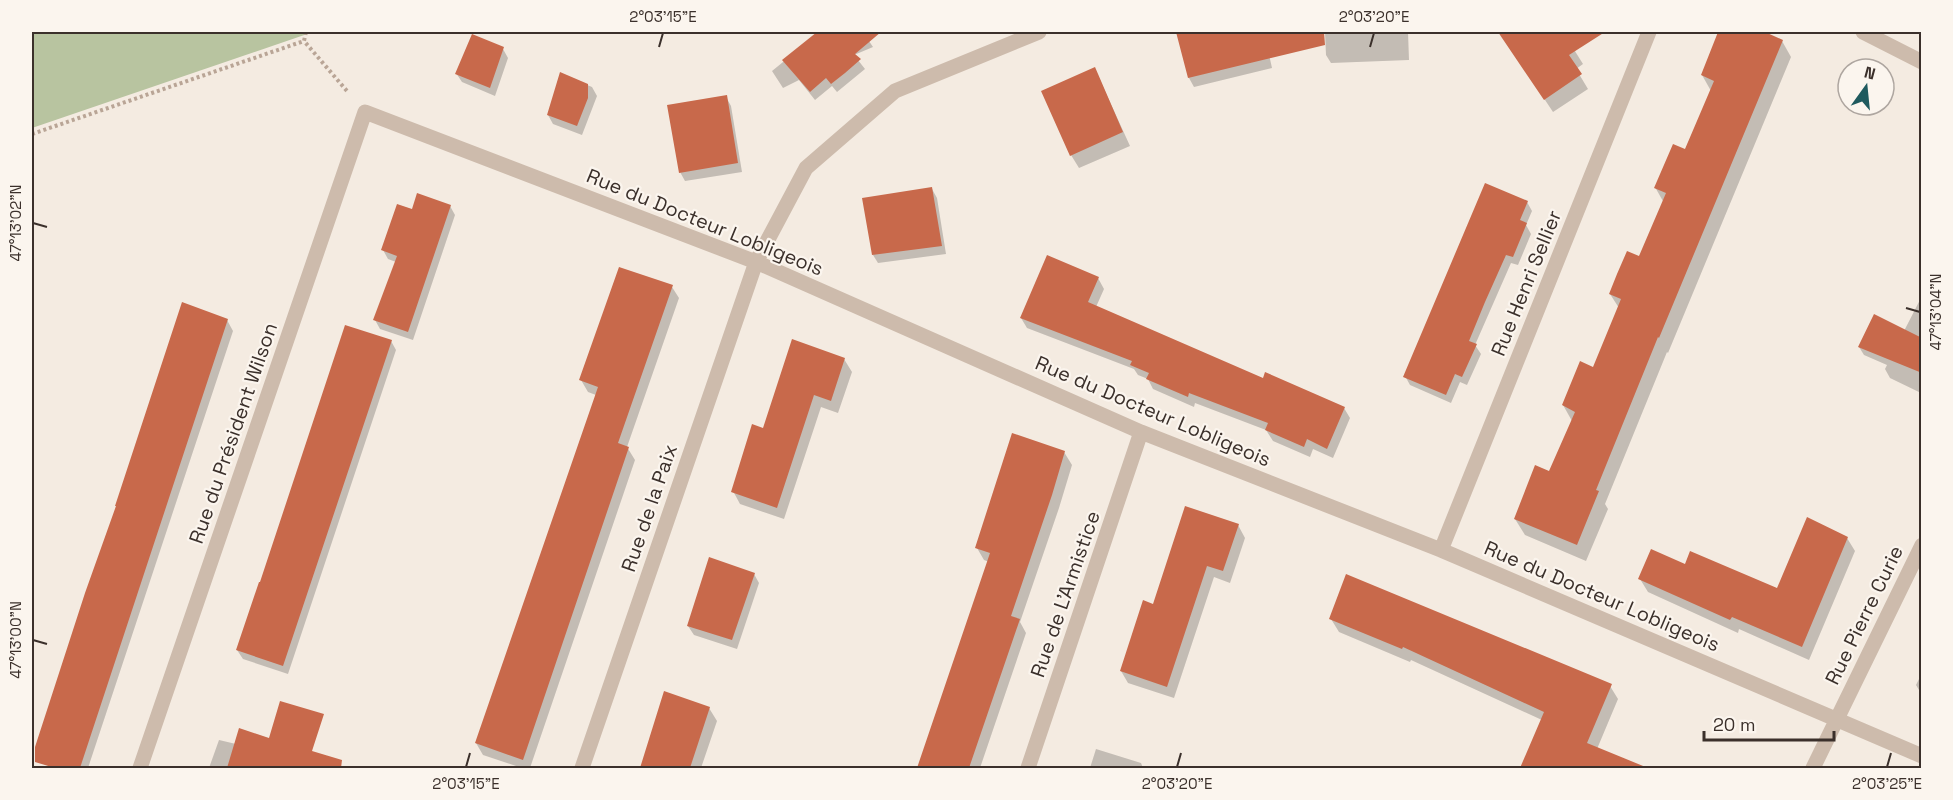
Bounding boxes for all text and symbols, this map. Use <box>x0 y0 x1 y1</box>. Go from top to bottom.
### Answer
text: 2°03'15"E <box>629 7 697 26</box>
text: 2°03'20"E <box>1339 7 1409 26</box>
north arrow <box>1836 57 1896 117</box>
text: N <box>1862 61 1878 85</box>
street label: Rue du Docteur Lobligeois <box>583 163 827 281</box>
text: 47°13'02"N <box>6 184 25 262</box>
street label: Rue Henri Sellier <box>1485 206 1567 360</box>
text: 47°13'04"N <box>1926 274 1945 350</box>
street label: Rue du Président Wilson <box>183 319 283 547</box>
street label: Rue du Docteur Lobligeois <box>1031 350 1275 472</box>
street label: Rue de la Paix <box>615 441 683 575</box>
street label: Rue de L'Armistice <box>1024 507 1106 681</box>
street label: Rue du Docteur Lobligeois <box>1480 535 1724 657</box>
street label: Rue Pierre Curie <box>1819 541 1909 689</box>
text: 47°13'00"N <box>6 601 25 679</box>
scale bar <box>1704 704 1834 742</box>
text: 20 m <box>1713 713 1756 736</box>
text: 2°03'15"E <box>432 774 500 793</box>
text: 2°03'20"E <box>1142 774 1212 793</box>
text: 2°03'25"E <box>1852 774 1922 793</box>

